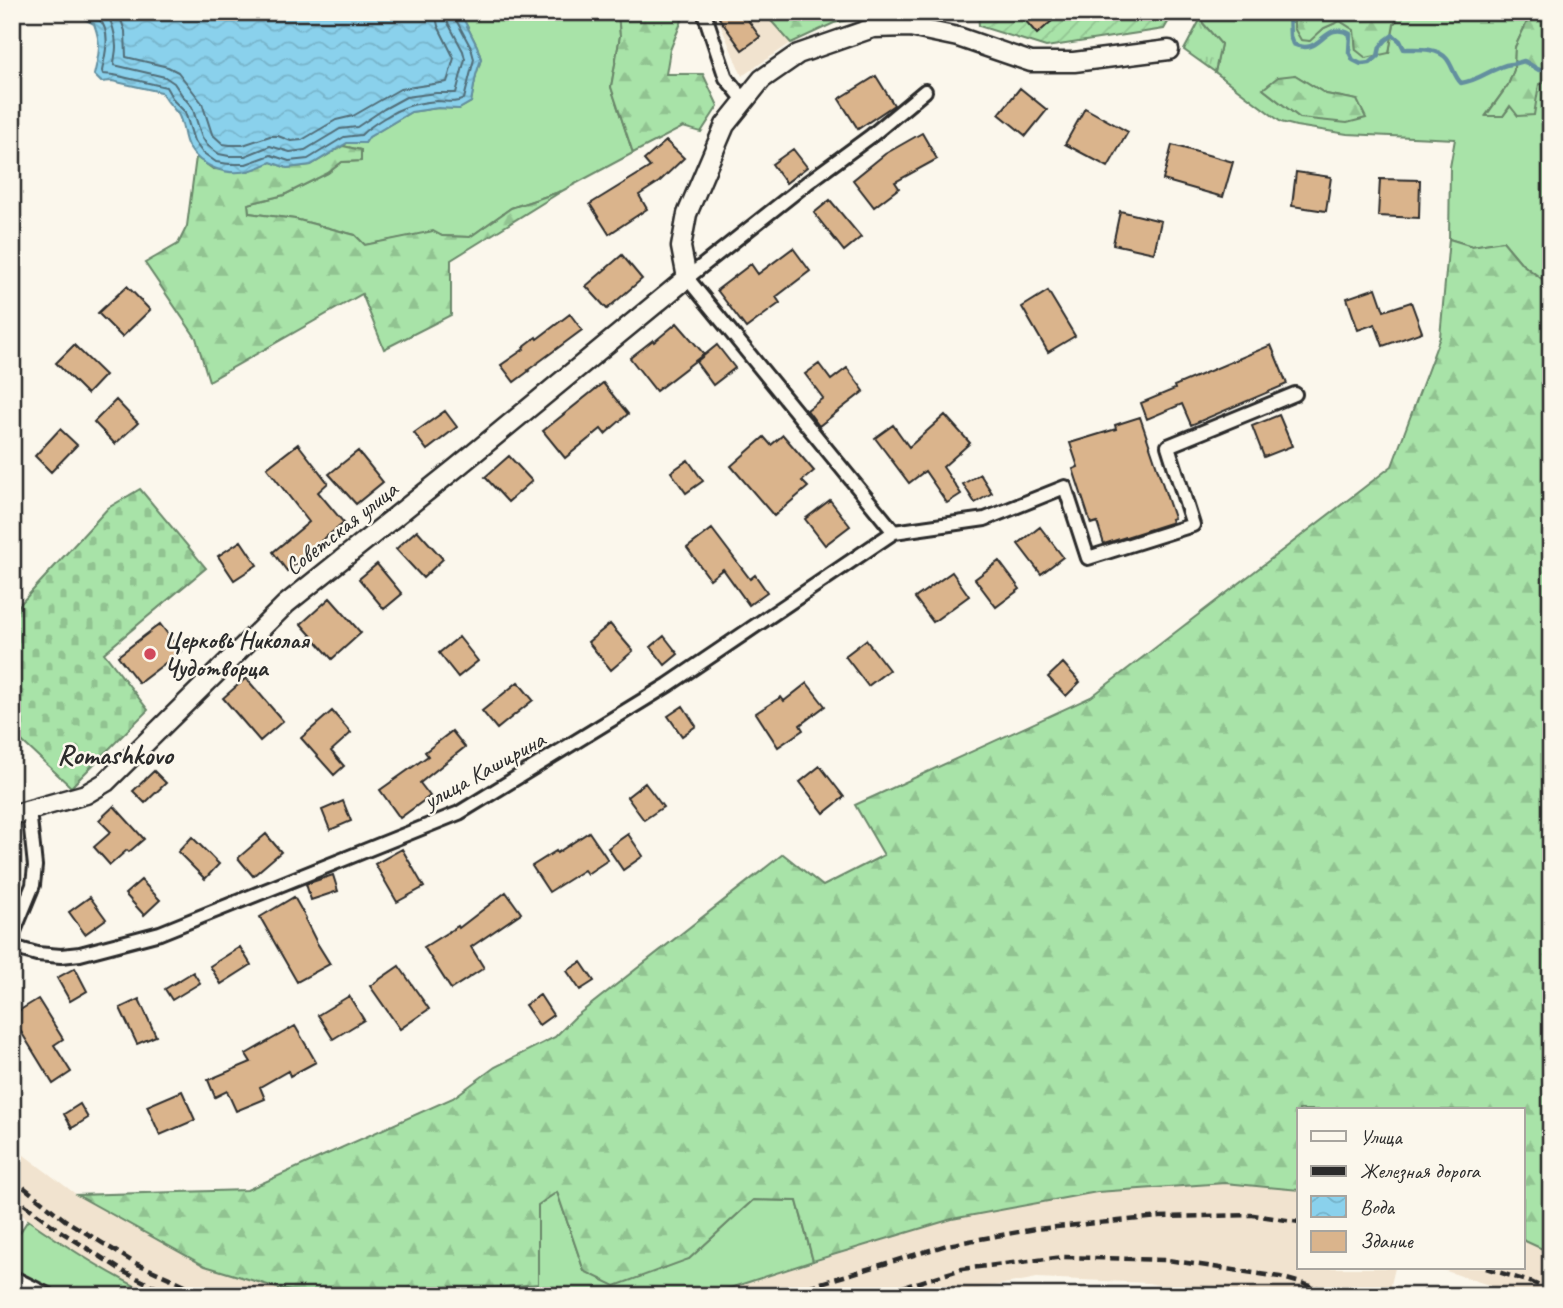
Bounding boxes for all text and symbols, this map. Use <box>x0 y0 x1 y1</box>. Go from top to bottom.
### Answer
street label: Советская улица <box>278 474 405 582</box>
place label: Церковь Николая Чудотворца <box>164 625 311 683</box>
marker: Церковь Николая Чудотворца <box>142 646 158 662</box>
street label: улица Каширина <box>416 724 551 817</box>
district label: Romashkovo <box>57 737 174 772</box>
legend <box>1297 1108 1524 1270</box>
text: Улица <box>1360 1124 1403 1150</box>
text: Железная дорога <box>1360 1158 1481 1184</box>
text: Вода <box>1360 1194 1396 1220</box>
text: Здание <box>1360 1228 1414 1254</box>

